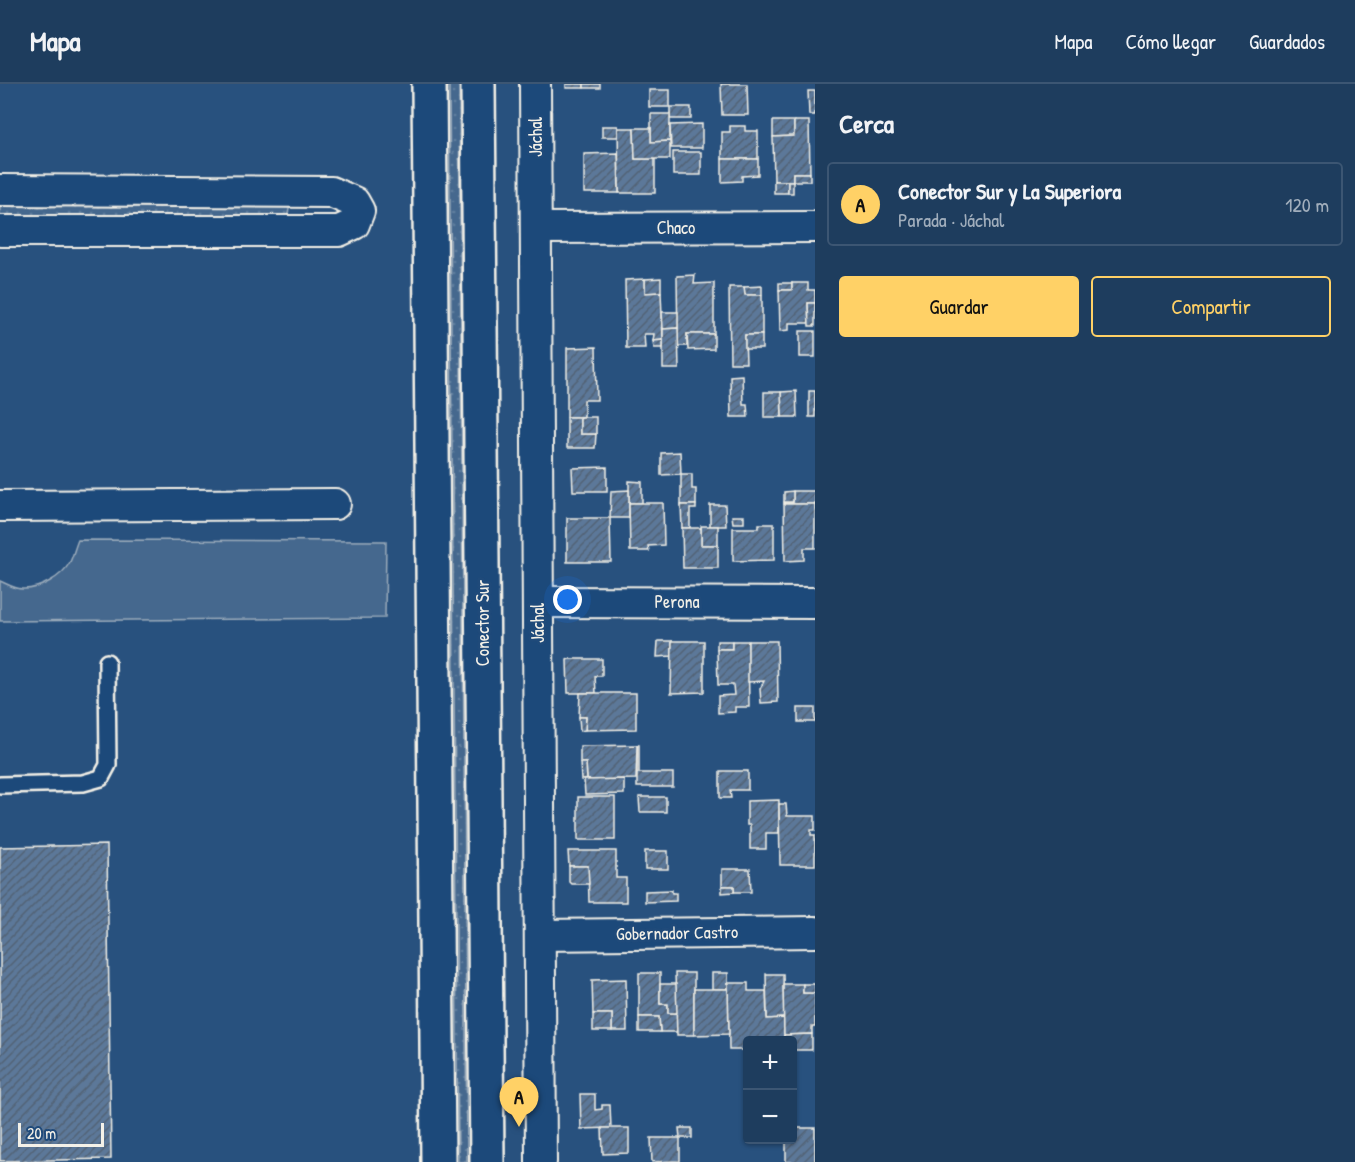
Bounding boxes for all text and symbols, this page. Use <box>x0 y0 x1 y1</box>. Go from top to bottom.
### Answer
text: Mapa <box>30 22 81 60</box>
text: Mapa <box>1054 27 1092 56</box>
text: Cómo llegar <box>1125 27 1216 56</box>
text: Guardados <box>1249 27 1325 56</box>
text: Cerca <box>839 106 894 141</box>
street label: Jáchal <box>523 117 548 157</box>
text: Conector Sur y La Superiora <box>898 176 1121 206</box>
text: A <box>856 191 865 218</box>
text: 120 m <box>1285 191 1329 218</box>
text: Parada · Jáchal <box>898 206 1004 233</box>
street label: Chaco <box>657 215 695 240</box>
button: Guardar <box>839 276 1079 337</box>
button: Compartir <box>1091 276 1331 337</box>
street label: Conector Sur <box>470 580 495 666</box>
your location <box>553 585 582 614</box>
street label: Perona <box>654 589 700 614</box>
street label: Jáchal <box>525 603 550 643</box>
street label: Gobernador Castro <box>616 919 738 946</box>
map controls <box>743 1036 797 1144</box>
button: + <box>743 1036 797 1090</box>
pin: A <box>500 1078 538 1127</box>
button: − <box>743 1090 797 1144</box>
scale bar <box>18 1120 104 1148</box>
text: 20 m <box>27 1122 56 1144</box>

